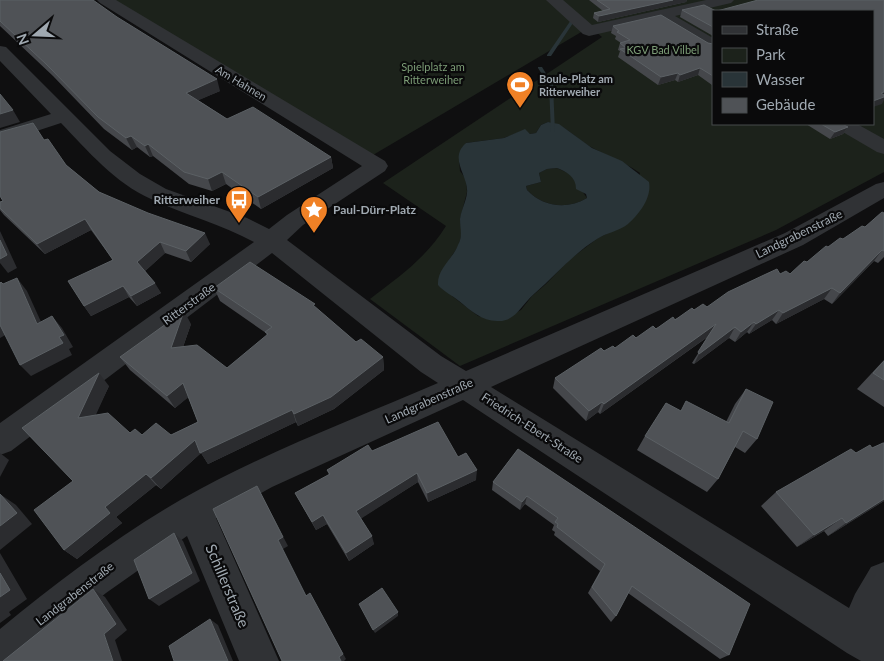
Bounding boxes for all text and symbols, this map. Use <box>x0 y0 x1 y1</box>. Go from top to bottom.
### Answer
north arrow <box>10 10 60 60</box>
legend <box>712 10 874 125</box>
text: Straße <box>756 20 799 38</box>
text: N <box>12 32 32 47</box>
park label: KGV Bad Vilbel <box>627 43 699 56</box>
text: Park <box>756 45 786 63</box>
park label: Spielplatz am Ritterweiher <box>401 60 465 86</box>
street label: Am Hahnen <box>213 62 269 103</box>
sports icon: Boule-Platz am Ritterweiher <box>505 70 535 109</box>
text: Wasser <box>756 70 805 88</box>
place label: Boule-Platz am Ritterweiher <box>539 72 613 98</box>
text: Gebäude <box>756 95 815 113</box>
bus stop icon: Ritterweiher <box>224 185 254 224</box>
place label: Ritterweiher <box>153 192 221 207</box>
place icon: Paul-Dürr-Platz <box>299 195 329 234</box>
place label: Paul-Dürr-Platz <box>333 202 417 217</box>
street label: Landgrabenstraße <box>753 206 845 261</box>
street label: Ritterstraße <box>159 279 218 328</box>
street label: Landgrabenstraße <box>382 374 475 427</box>
street label: Friedrich-Ebert-Straße <box>479 389 586 466</box>
street label: Schillerstraße <box>202 541 254 630</box>
street label: Landgrabenstraße <box>33 559 117 629</box>

